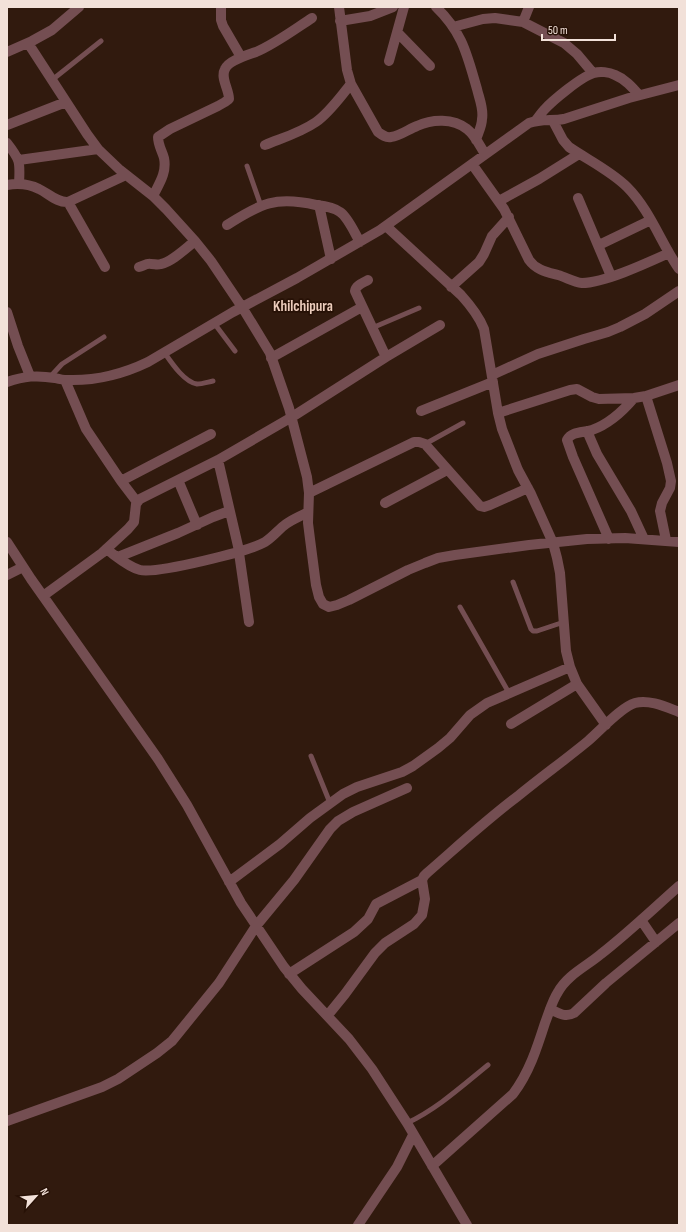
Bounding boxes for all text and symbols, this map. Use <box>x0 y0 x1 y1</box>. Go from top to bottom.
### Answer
scale bar <box>542 16 615 42</box>
text: 50 m <box>548 23 568 38</box>
district label: Khilchipura <box>273 297 333 316</box>
north arrow <box>16 1176 56 1216</box>
text: N <box>37 1186 52 1197</box>

